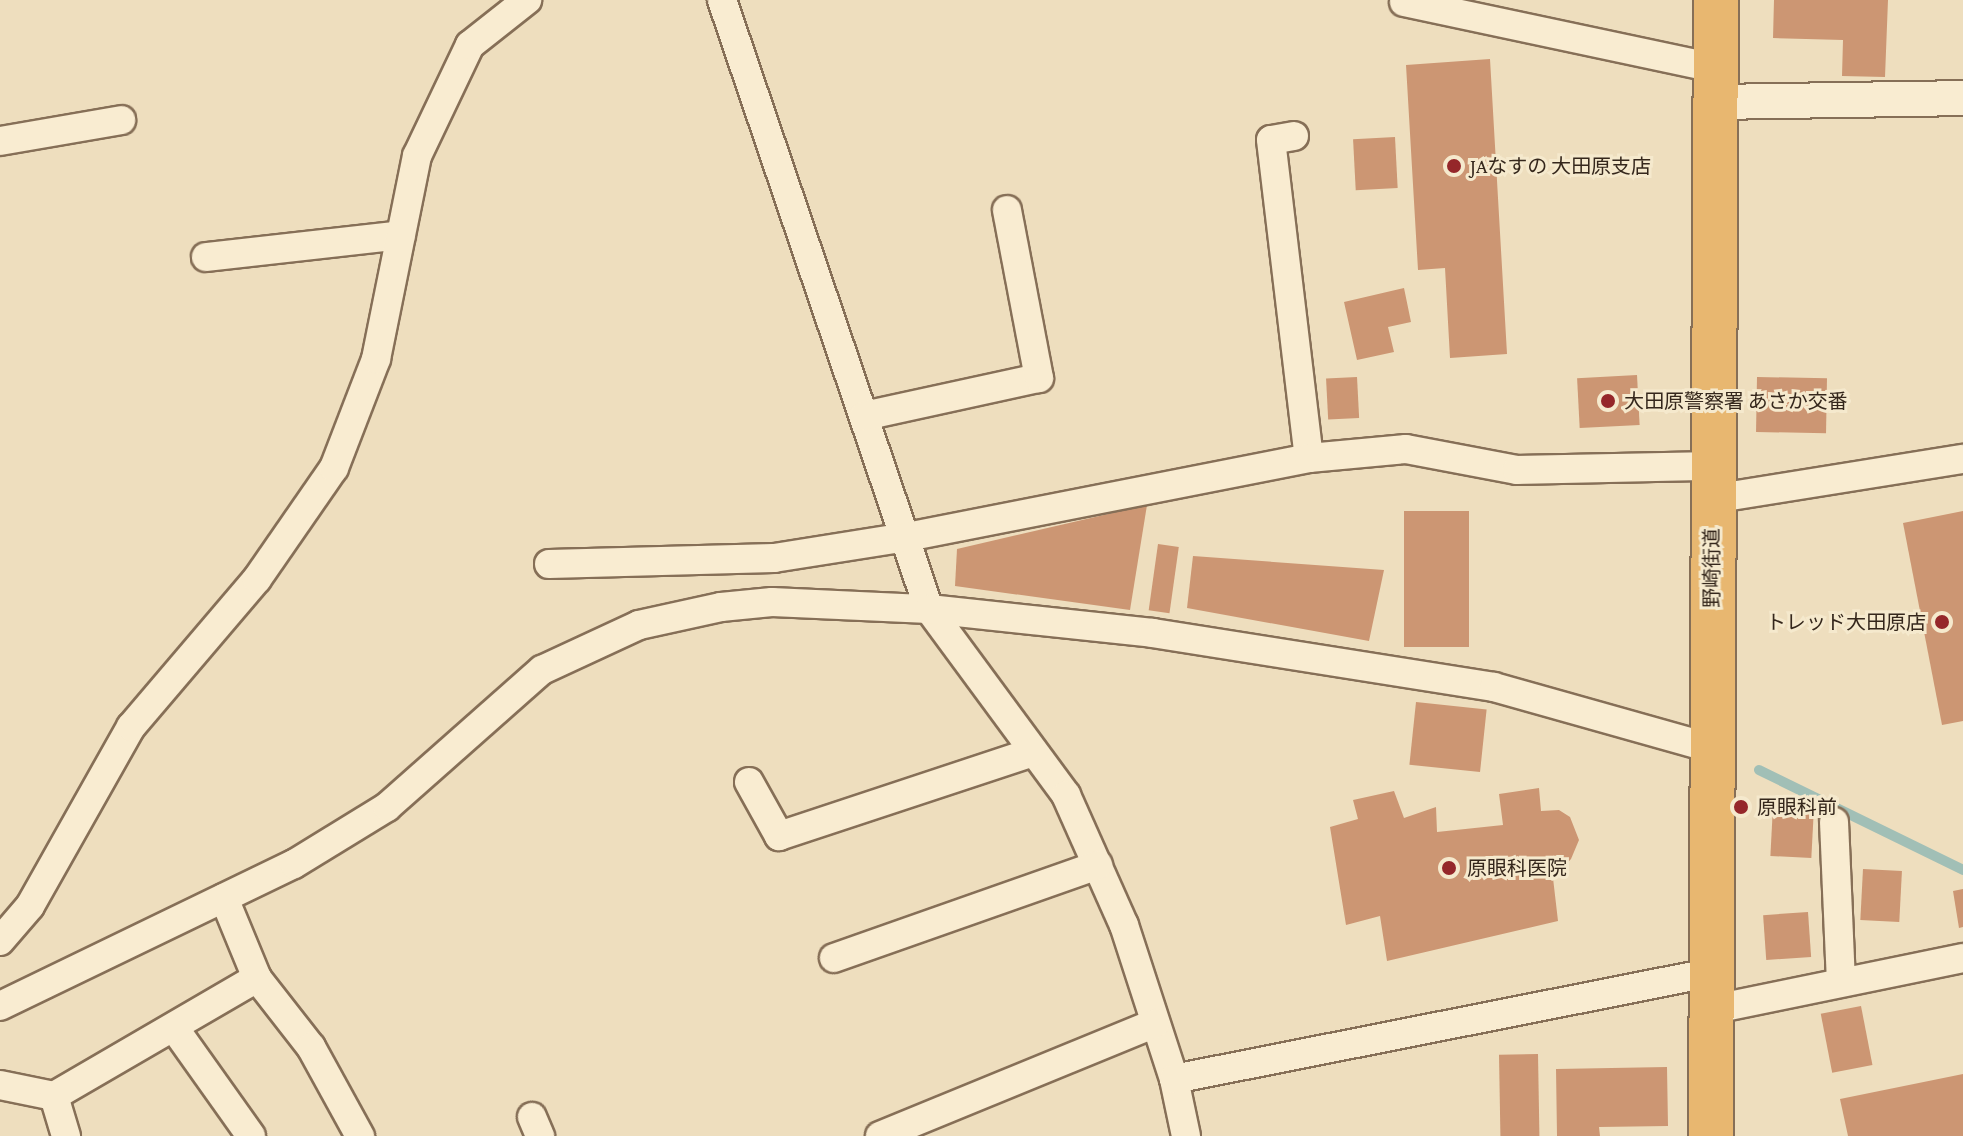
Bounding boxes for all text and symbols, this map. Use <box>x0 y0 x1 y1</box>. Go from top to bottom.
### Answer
place label: JAなすの 大田原支店 <box>1470 154 1651 178</box>
marker: JAなすの 大田原支店 <box>1445 157 1463 175</box>
place label: 大田原警察署 あさか交番 <box>1624 389 1848 413</box>
marker: 大田原警察署 あさか交番 <box>1599 392 1617 410</box>
street label: 野崎街道 <box>1700 528 1724 608</box>
place label: トレッド大田原店 <box>1766 610 1926 634</box>
marker: トレッド大田原店 <box>1933 613 1951 631</box>
place label: 原眼科前 <box>1757 795 1837 819</box>
marker: 原眼科前 <box>1732 798 1750 816</box>
place label: 原眼科医院 <box>1467 856 1567 880</box>
marker: 原眼科医院 <box>1438 857 1460 879</box>

